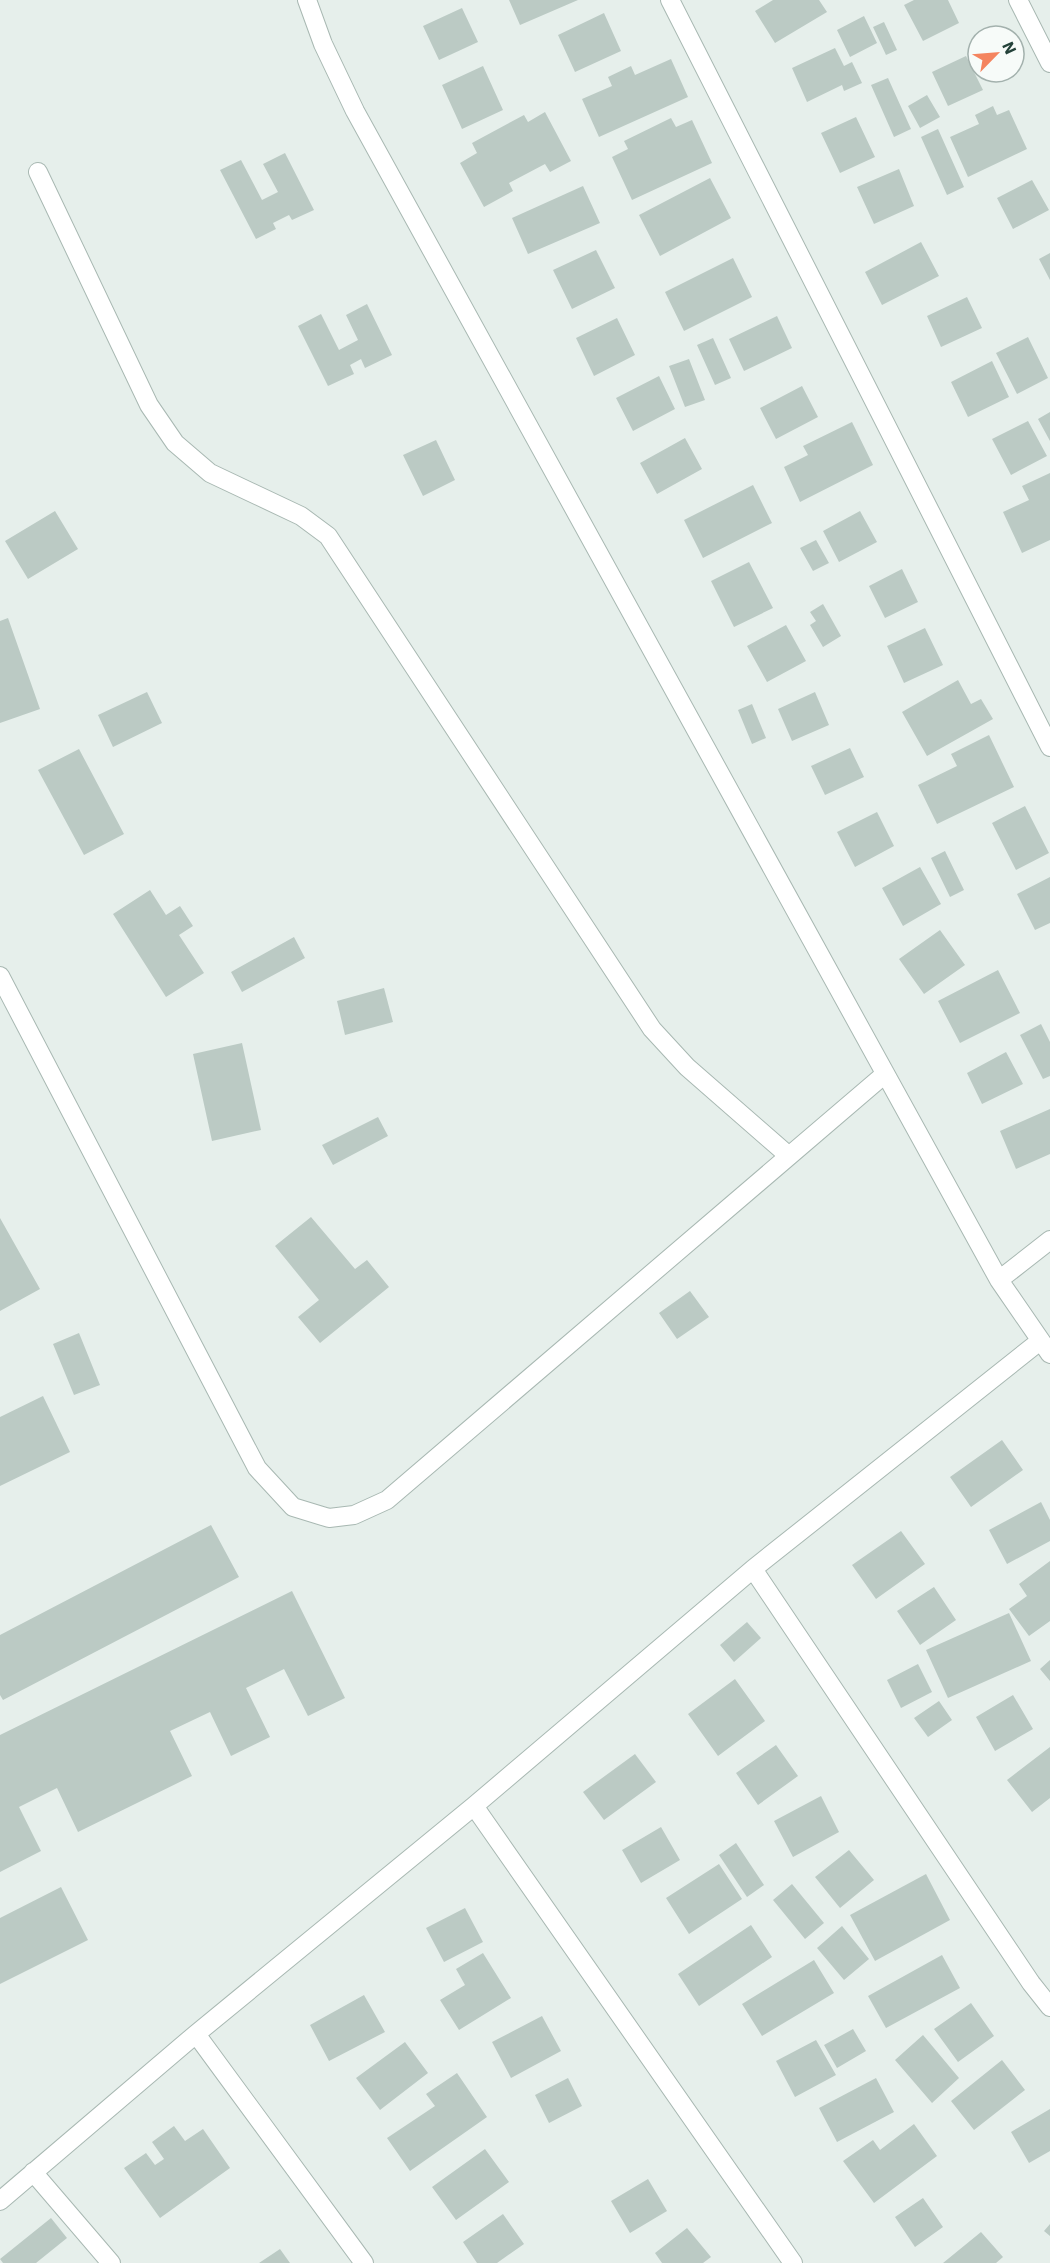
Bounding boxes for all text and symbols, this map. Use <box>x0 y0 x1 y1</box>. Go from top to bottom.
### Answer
north arrow <box>966 24 1026 84</box>
text: N <box>998 38 1021 57</box>

